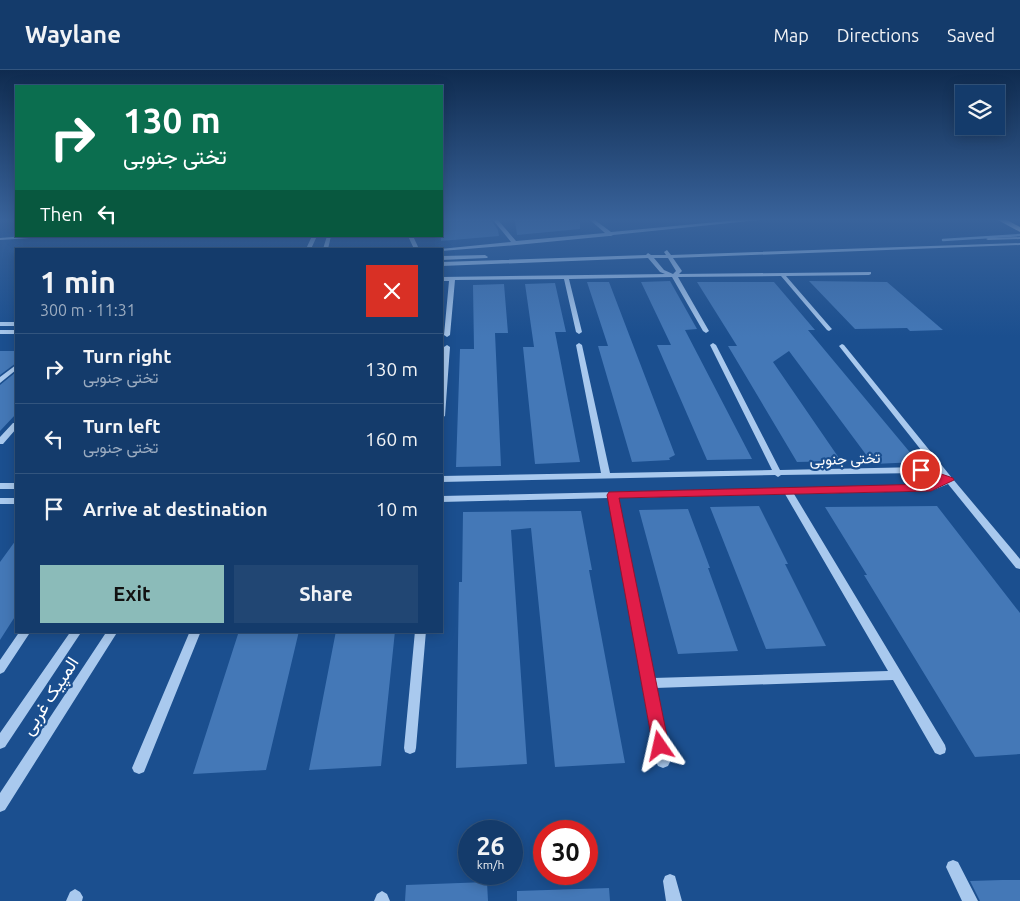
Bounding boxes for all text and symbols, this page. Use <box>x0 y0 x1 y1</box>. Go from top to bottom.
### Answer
text: Waylane <box>25 21 121 48</box>
text: Map <box>773 25 809 45</box>
text: Directions <box>837 25 919 45</box>
text: Saved <box>947 25 995 45</box>
map controls <box>955 85 1005 135</box>
button: layers <box>955 85 1005 135</box>
text: 130 m <box>123 100 221 140</box>
icon: right <box>40 105 105 170</box>
text: تختی جنوبی <box>123 143 227 168</box>
icon: left <box>93 200 121 228</box>
text: Then <box>40 203 83 225</box>
text: 1 min <box>40 265 116 299</box>
button: close <box>366 265 418 317</box>
text: 300 m · 11:31 <box>40 301 136 319</box>
text: Turn right <box>83 345 171 367</box>
icon: right <box>40 355 68 383</box>
text: 130 m <box>365 358 418 380</box>
text: تختی جنوبی <box>83 368 158 386</box>
text: Turn left <box>83 415 161 437</box>
icon: left <box>40 425 68 453</box>
text: 160 m <box>365 428 418 450</box>
text: تختی جنوبی <box>83 438 158 456</box>
street label: تختی جنوبی <box>809 449 881 470</box>
pin <box>900 449 942 491</box>
icon: arrive <box>907 456 935 484</box>
icon: arrive <box>40 495 68 523</box>
text: Arrive at destination <box>83 498 268 520</box>
text: 10 m <box>376 498 418 520</box>
button: Exit <box>40 565 224 623</box>
button: Share <box>234 565 418 623</box>
street label: المپیک غربی <box>17 653 84 740</box>
position arrow <box>633 719 685 771</box>
speed limit sign: 30 <box>533 820 598 885</box>
text: 26 <box>476 832 505 860</box>
text: km/h <box>477 858 504 871</box>

